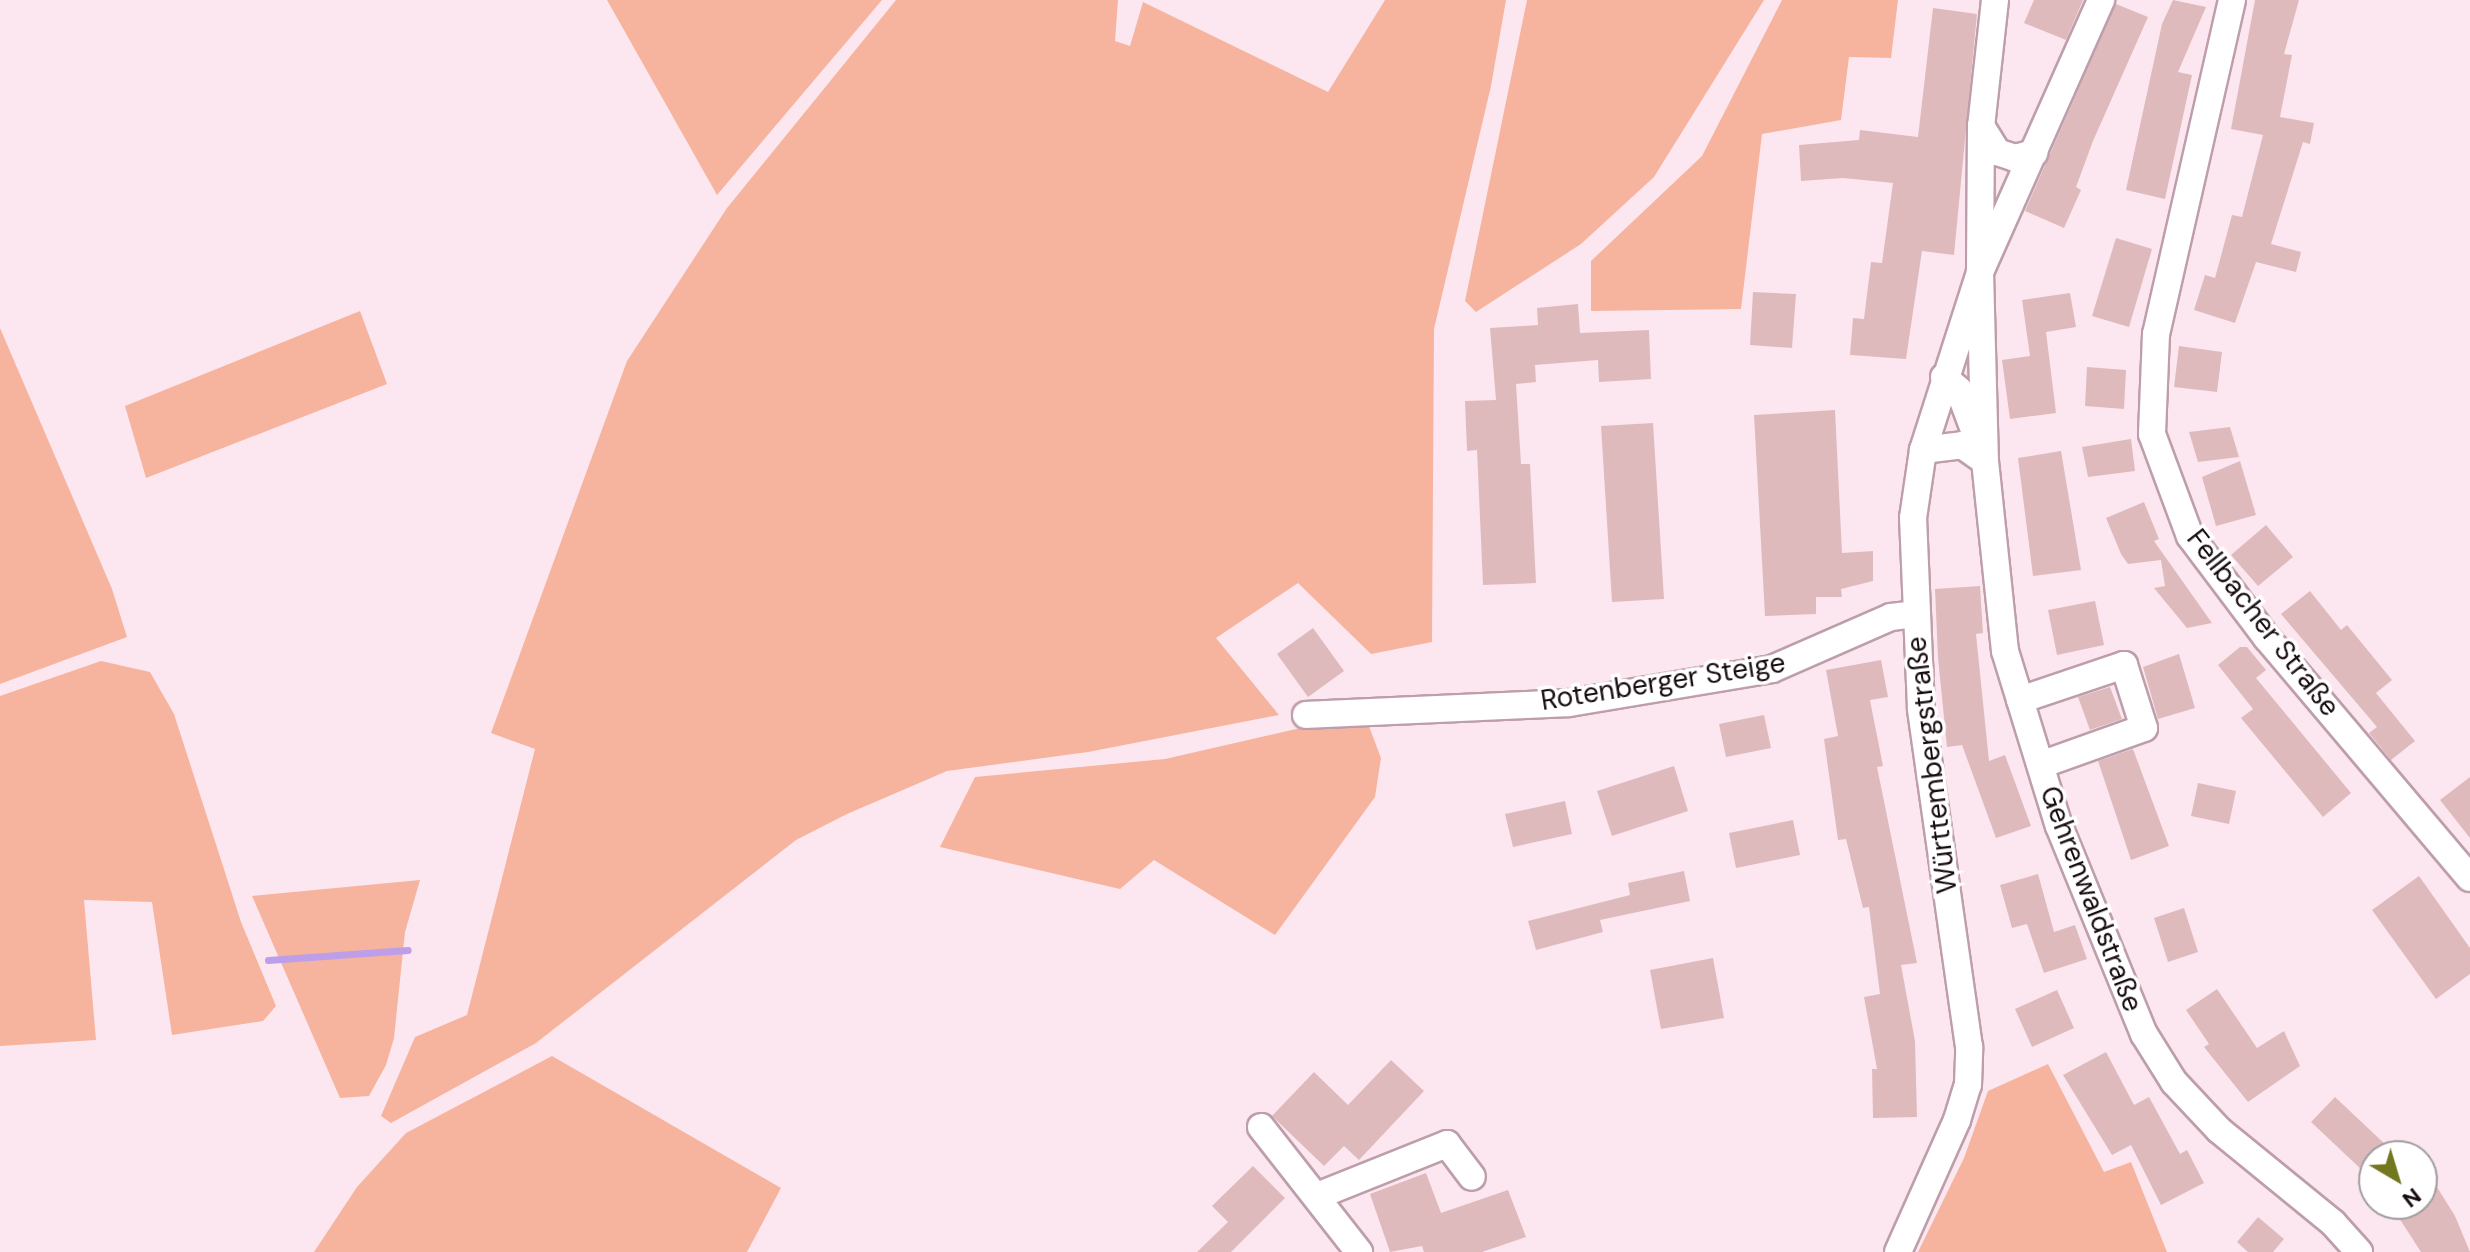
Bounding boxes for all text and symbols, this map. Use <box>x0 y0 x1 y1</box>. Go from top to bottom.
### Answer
street label: Fellbacher Straße <box>2180 523 2346 723</box>
street label: Württembergstraße <box>1900 635 1964 895</box>
street label: Rotenberger Steige <box>1538 646 1788 718</box>
street label: Gehrenwaldstraße <box>2032 781 2150 1017</box>
north arrow <box>2358 1140 2438 1220</box>
text: N <box>2397 1181 2427 1214</box>

